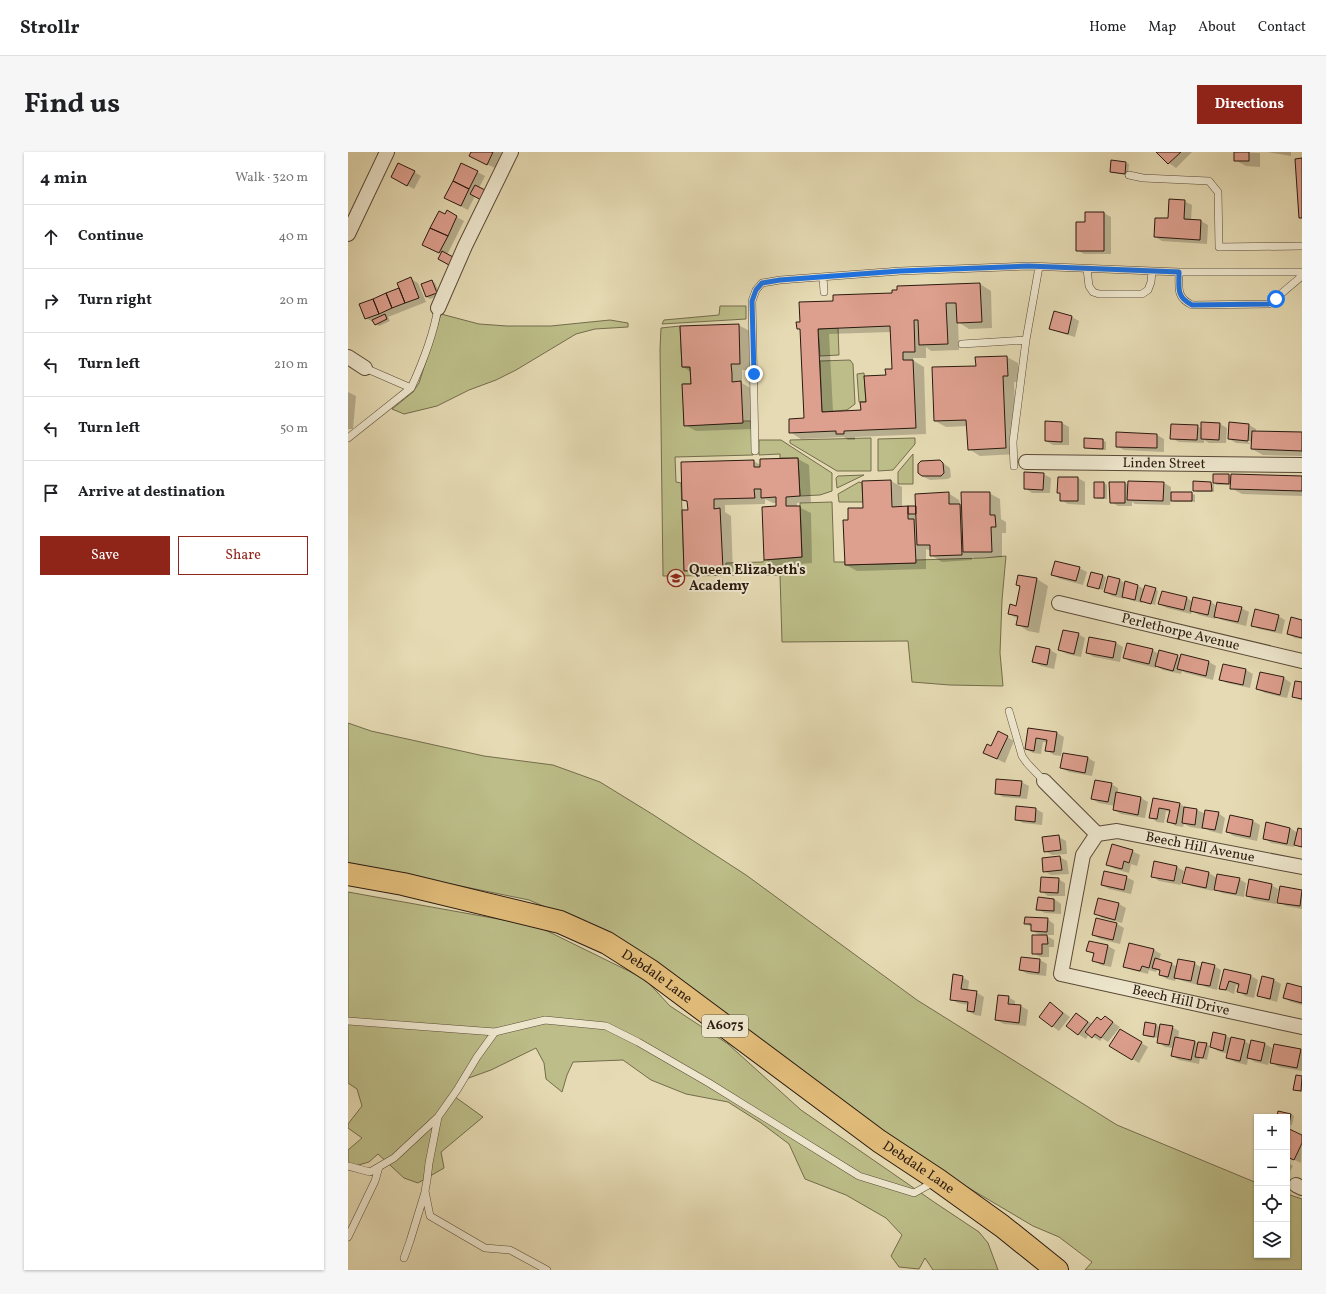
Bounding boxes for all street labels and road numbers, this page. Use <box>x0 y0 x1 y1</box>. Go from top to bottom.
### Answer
street label: Linden Street <box>1122 454 1206 473</box>
street label: Perlethorpe Avenue <box>1119 609 1242 655</box>
street label: Beech Hill Avenue <box>1144 827 1257 867</box>
street label: Debdale Lane <box>618 945 697 1008</box>
street label: Beech Hill Drive <box>1130 980 1232 1020</box>
road number: A6075 <box>702 1015 748 1037</box>
street label: Debdale Lane <box>879 1136 959 1199</box>

